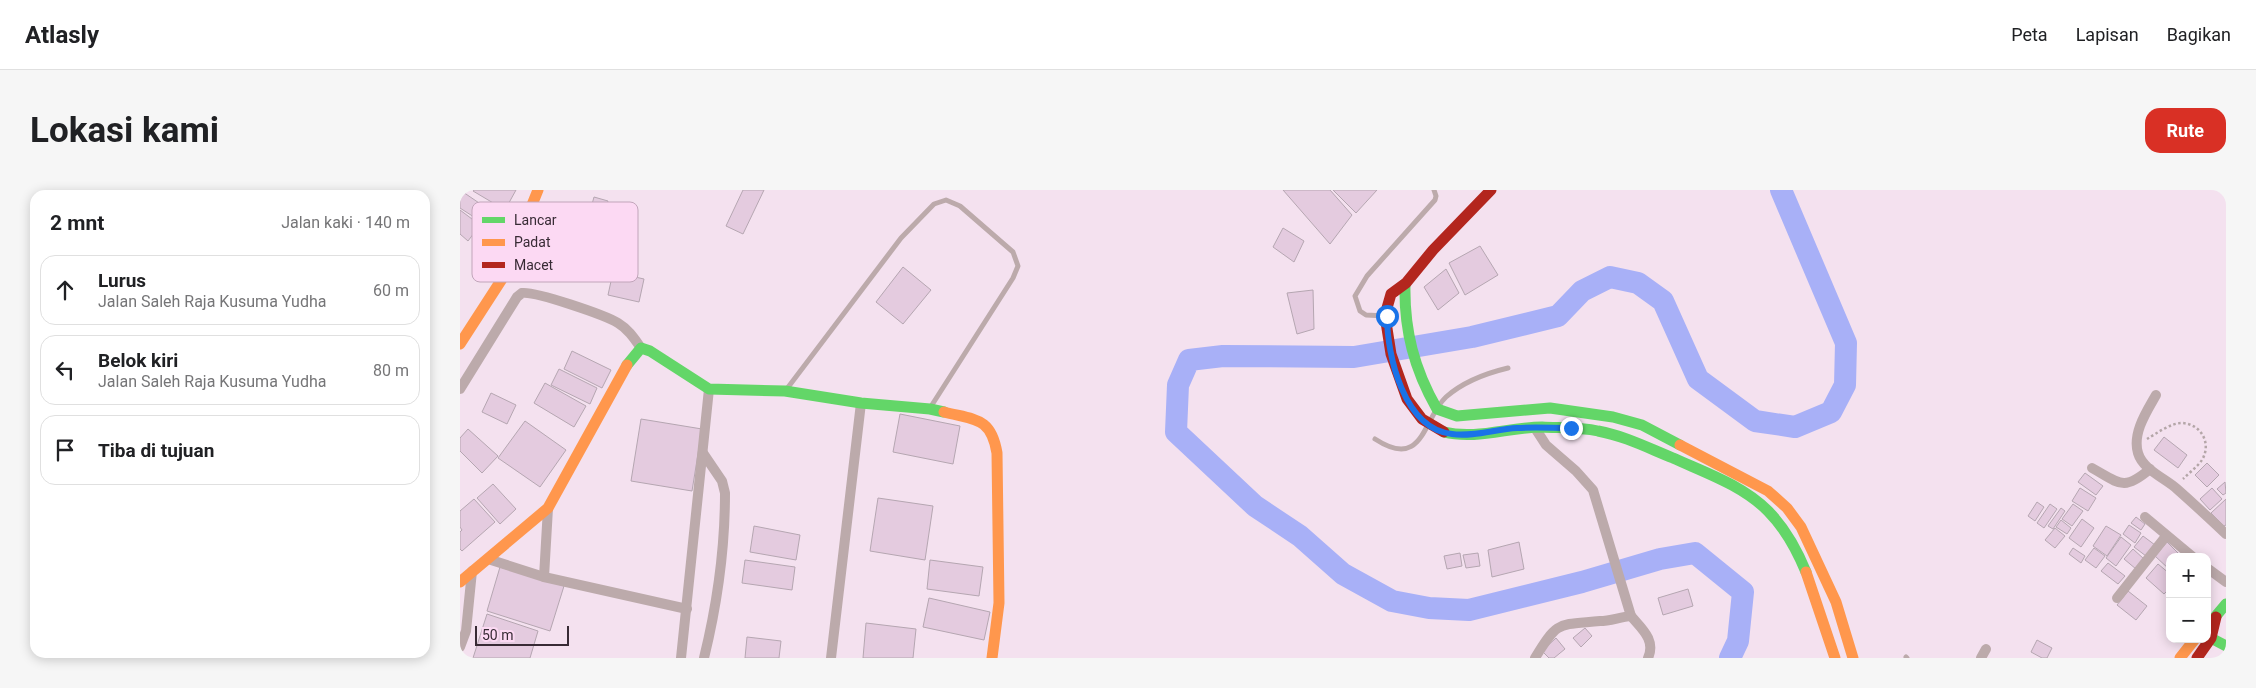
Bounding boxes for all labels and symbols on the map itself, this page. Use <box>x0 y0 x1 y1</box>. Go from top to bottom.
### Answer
legend <box>472 202 638 282</box>
text: Lancar <box>514 212 557 228</box>
text: Padat <box>514 234 551 250</box>
text: Macet <box>514 257 554 273</box>
route start <box>1376 305 1399 328</box>
route end <box>1560 417 1583 440</box>
scale bar <box>475 623 569 646</box>

